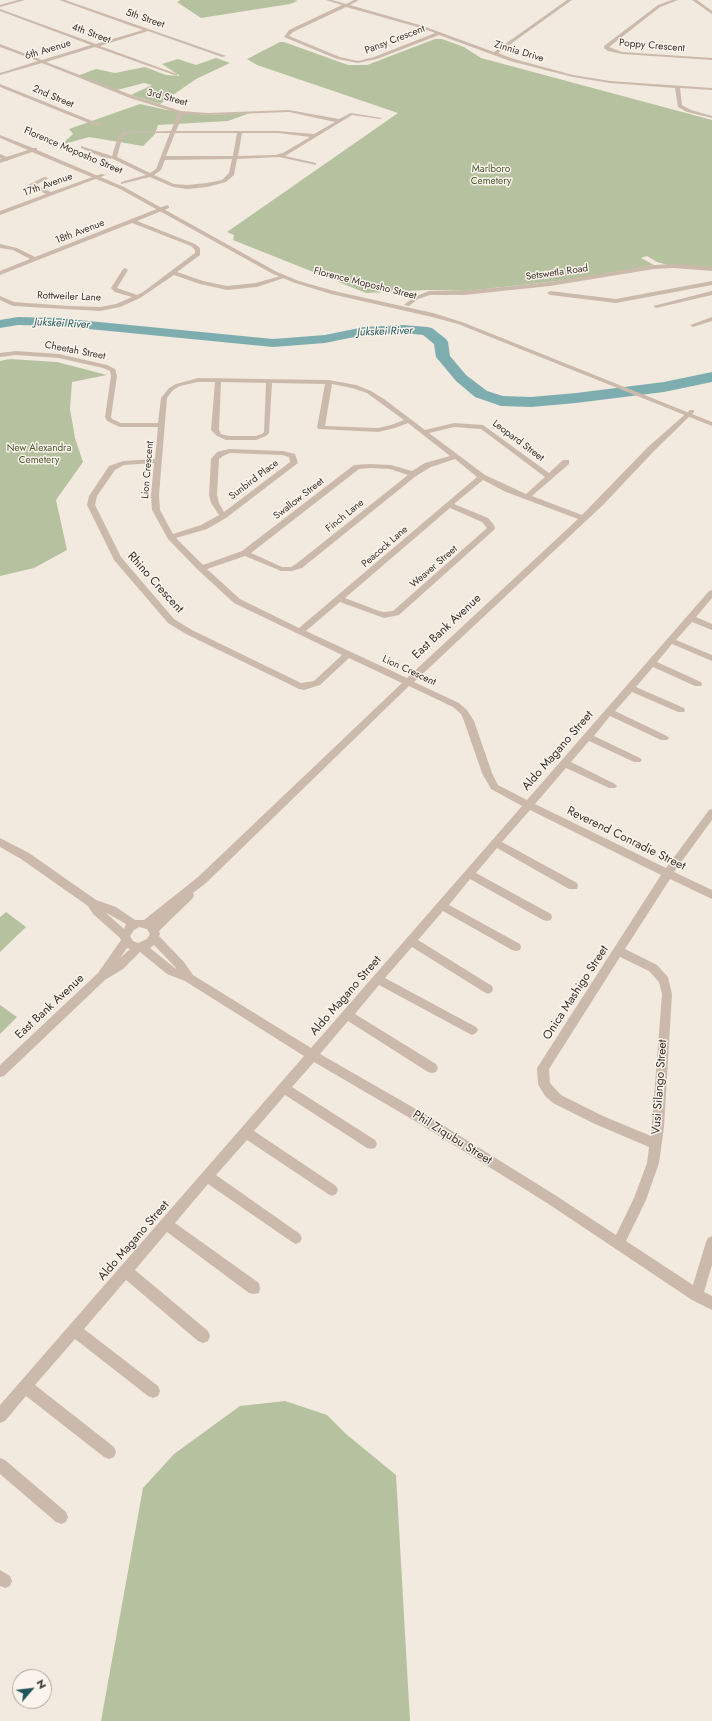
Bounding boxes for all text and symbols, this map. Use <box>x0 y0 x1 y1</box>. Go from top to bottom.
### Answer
street label: 5th Street <box>124 7 166 31</box>
street label: 4th Street <box>70 21 112 47</box>
street label: Pansy Crescent <box>363 23 427 57</box>
street label: 6th Avenue <box>24 37 72 63</box>
street label: Poppy Crescent <box>619 37 685 55</box>
street label: Zinnia Drive <box>493 39 545 65</box>
street label: 2nd Street <box>31 83 75 111</box>
street label: 3rd Street <box>145 87 189 109</box>
street label: Florence Moposho Street <box>22 125 124 177</box>
park label: Marlboro Cemetery <box>471 164 511 188</box>
street label: 17th Avenue <box>22 171 74 199</box>
street label: 18th Avenue <box>54 217 106 247</box>
street label: Setswetla Road <box>525 263 589 283</box>
street label: Florence Moposho Street <box>312 265 418 303</box>
street label: Rottweiler Lane <box>37 290 101 304</box>
water label: Jukskei River <box>34 316 90 332</box>
water label: Jukskei River <box>357 324 413 340</box>
street label: Cheetah Street <box>44 339 106 363</box>
street label: Leopard Street <box>490 418 546 464</box>
street label: Lion Crescent <box>140 441 156 499</box>
park label: New Alexandra Cemetery <box>7 443 71 466</box>
street label: Sunbird Place <box>227 457 281 503</box>
street label: Swallow Street <box>271 476 327 522</box>
street label: Finch Lane <box>324 497 366 535</box>
street label: Peacock Lane <box>359 524 411 570</box>
street label: Weaver Street <box>408 543 460 591</box>
street label: Rhino Crescent <box>124 550 186 616</box>
street label: East Bank Avenue <box>410 591 484 663</box>
street label: Lion Crescent <box>380 653 438 689</box>
street label: Aldo Magano Street <box>519 708 597 794</box>
street label: Reverend Conradie Street <box>564 804 688 874</box>
street label: Onica Mashigo Street <box>540 943 612 1043</box>
street label: Aldo Magano Street <box>307 953 385 1039</box>
street label: East Bank Avenue <box>13 971 87 1043</box>
street label: Vusi Silango Street <box>650 1039 670 1135</box>
street label: Phil Ziqubu Street <box>410 1108 494 1168</box>
street label: Aldo Magano Street <box>95 1198 173 1284</box>
north arrow <box>12 1669 52 1709</box>
text: N <box>33 1676 51 1691</box>

